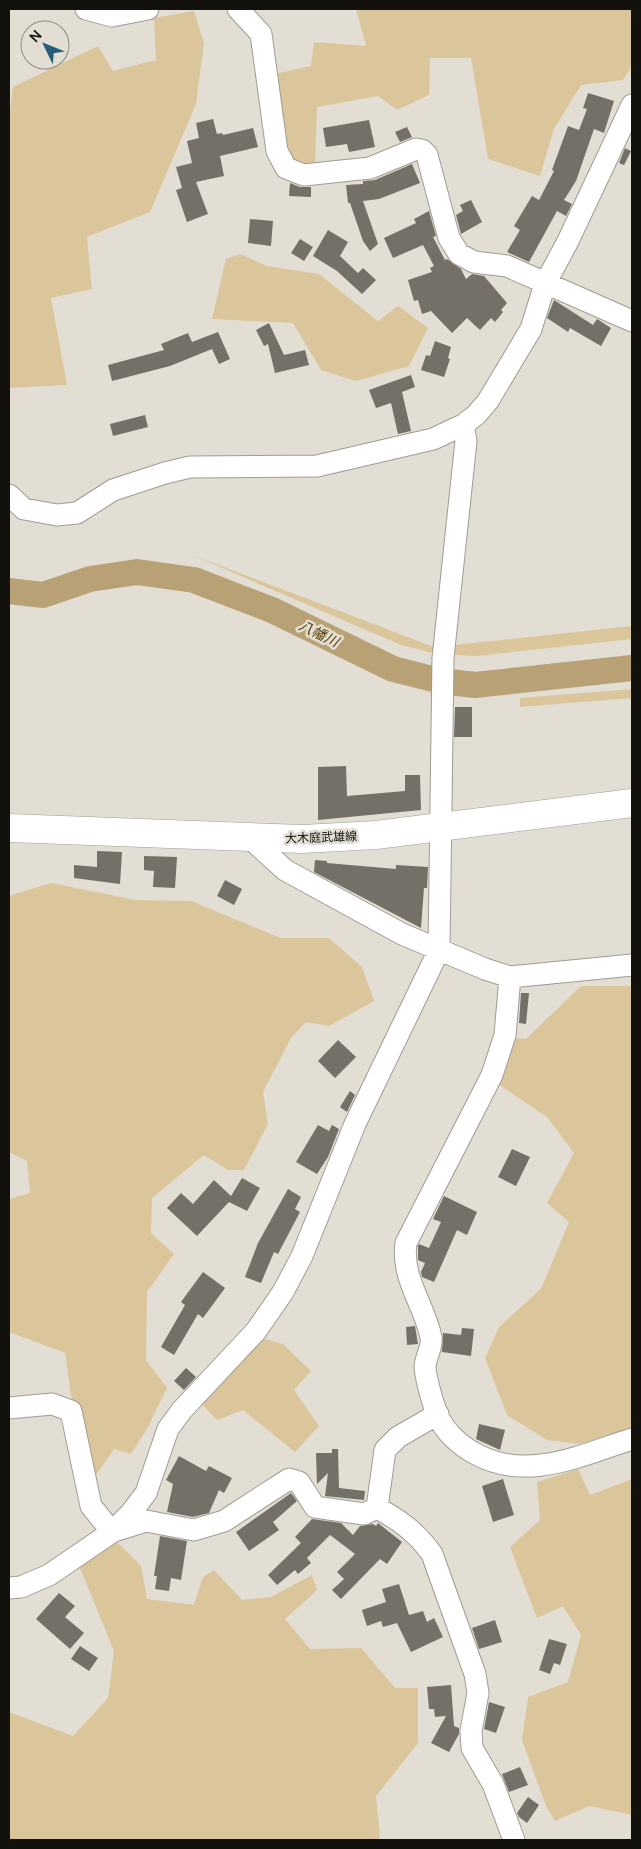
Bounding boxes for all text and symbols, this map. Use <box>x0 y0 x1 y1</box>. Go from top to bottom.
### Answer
north arrow <box>20 20 70 70</box>
text: N <box>25 26 46 46</box>
water label: 八幡川 <box>296 615 344 652</box>
street label: 大木庭武雄線 <box>285 827 357 847</box>

